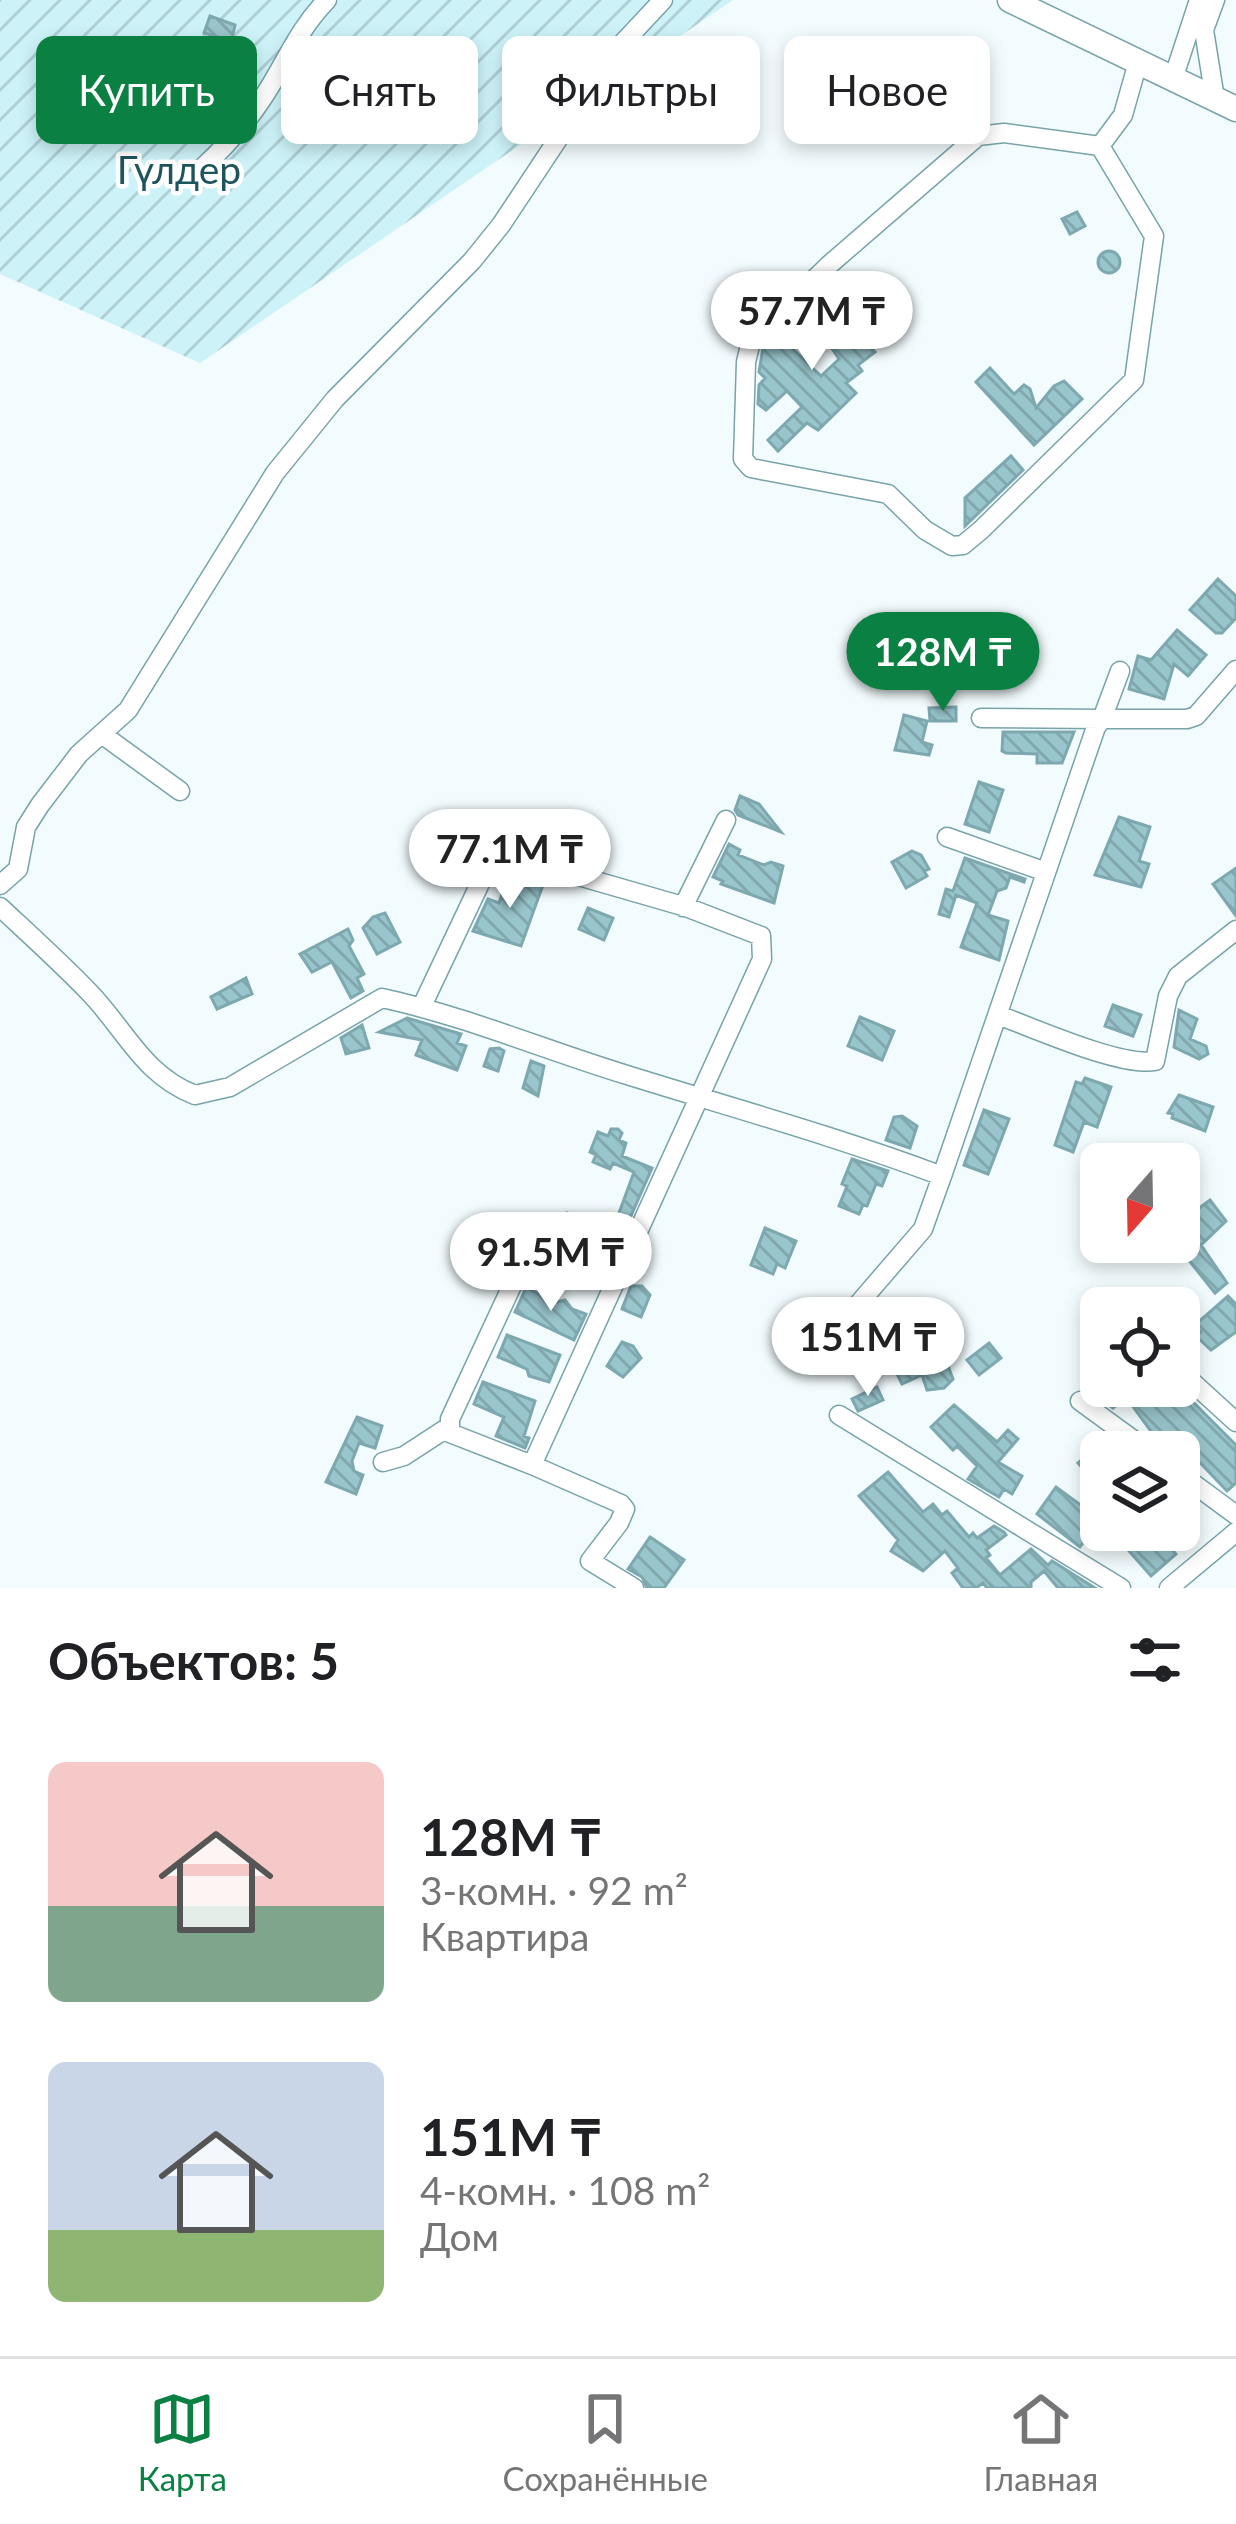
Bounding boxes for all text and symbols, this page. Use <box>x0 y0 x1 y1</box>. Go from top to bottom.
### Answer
chip: Купить <box>36 36 257 144</box>
chip: Снять <box>281 36 478 144</box>
chip: Фильтры <box>502 36 760 144</box>
chip: Новое <box>784 36 990 144</box>
park label: Гүлдер <box>117 146 241 192</box>
pin: 57.7M ₸ <box>701 271 923 373</box>
text: 57.7M ₸ <box>738 287 886 333</box>
pin: 128M ₸ <box>845 612 1041 714</box>
text: 128M ₸ <box>873 628 1013 674</box>
pin: 77.1M ₸ <box>399 809 621 911</box>
text: 77.1M ₸ <box>436 825 584 871</box>
north arrow <box>1080 1143 1200 1263</box>
map controls <box>1080 1143 1200 1551</box>
pin: 91.5M ₸ <box>440 1212 662 1314</box>
text: 91.5M ₸ <box>477 1228 625 1274</box>
button: locate <box>1080 1287 1200 1407</box>
pin: 151M ₸ <box>770 1297 966 1399</box>
text: 151M ₸ <box>798 1313 938 1359</box>
button: layers <box>1080 1431 1200 1551</box>
icon: filters <box>1122 1627 1188 1693</box>
text: Объектов: 5 <box>48 1630 339 1691</box>
text: 128M ₸ <box>420 1806 602 1867</box>
icon: home <box>144 1810 288 1954</box>
text: 3-комн. · 92 m² <box>420 1867 688 1913</box>
text: Квартира <box>420 1913 589 1959</box>
text: 151M ₸ <box>420 2106 602 2167</box>
icon: home <box>144 2110 288 2254</box>
text: 4-комн. · 108 m² <box>420 2167 710 2213</box>
text: Дом <box>420 2213 499 2259</box>
tab: Карта <box>138 2386 227 2498</box>
tab: Сохранённые <box>503 2386 708 2498</box>
tab: Главная <box>984 2386 1098 2498</box>

